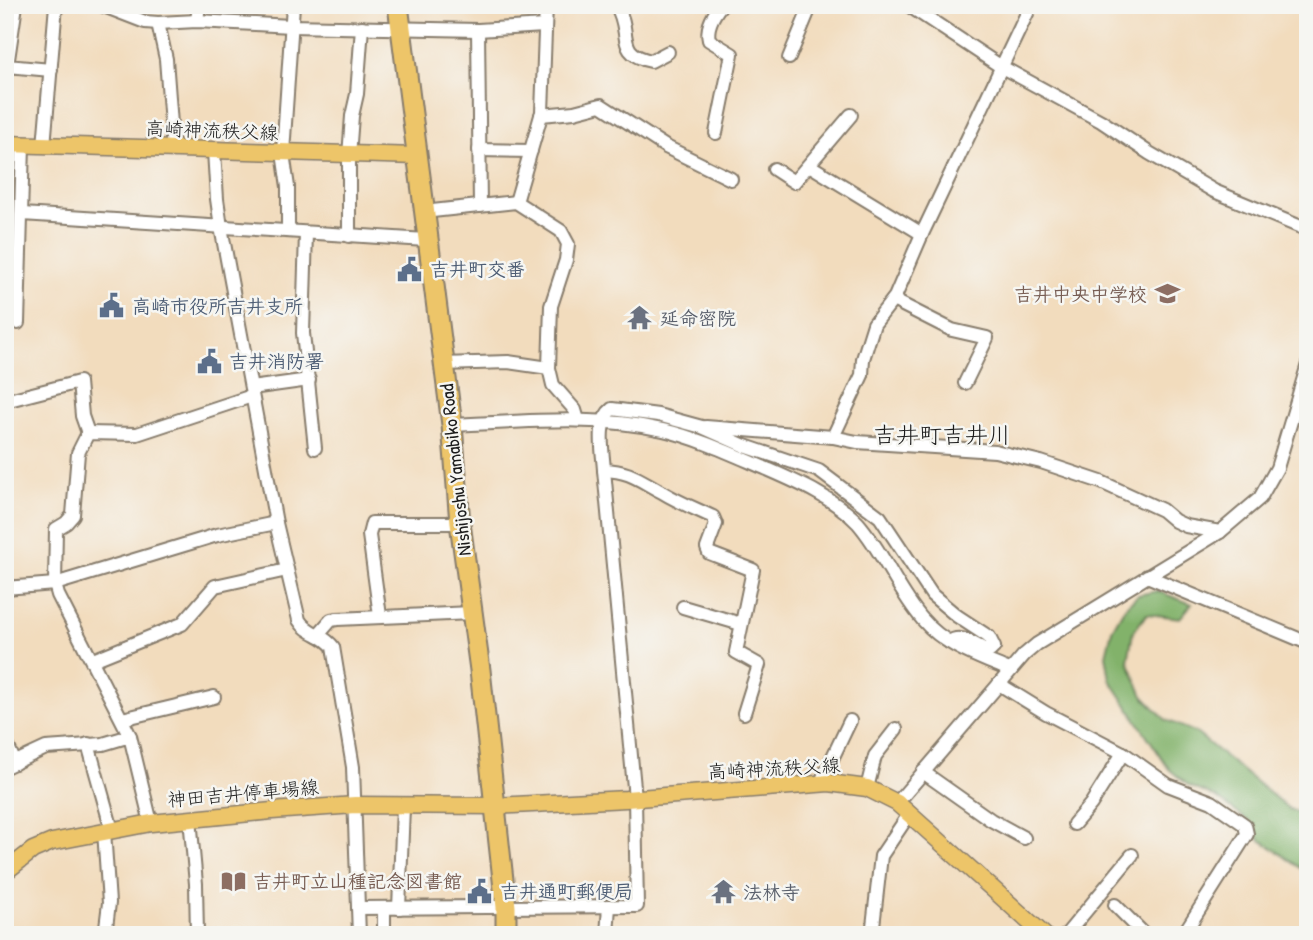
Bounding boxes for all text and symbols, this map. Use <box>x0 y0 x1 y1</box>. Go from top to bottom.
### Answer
street label: 高崎神流秩父線 <box>145 115 279 145</box>
public building icon: 吉井町交番 <box>396 255 424 283</box>
place label: 吉井町交番 <box>430 256 525 282</box>
school or university icon: 吉井中央中学校 <box>1153 280 1181 308</box>
place label: 吉井中央中学校 <box>1014 281 1147 307</box>
public building icon: 高崎市役所吉井支所 <box>98 292 126 320</box>
place label: 高崎市役所吉井支所 <box>132 293 303 319</box>
temple icon: 延命密院 <box>626 304 654 332</box>
place label: 延命密院 <box>660 305 736 331</box>
public building icon: 吉井消防署 <box>195 347 223 375</box>
place label: 吉井消防署 <box>229 348 324 374</box>
street label: Nishijoshu Yamabiko Road <box>433 382 477 557</box>
district label: 吉井町吉井川 <box>873 419 1011 450</box>
street label: 高崎神流秩父線 <box>707 752 841 784</box>
street label: 神田吉井停車場線 <box>166 773 320 813</box>
library icon: 吉井町立山種記念図書館 <box>219 867 247 895</box>
place label: 吉井町立山種記念図書館 <box>253 868 462 894</box>
public building icon: 吉井通町郵便局 <box>466 877 494 905</box>
place label: 吉井通町郵便局 <box>500 878 633 904</box>
temple icon: 法林寺 <box>709 878 737 906</box>
place label: 法林寺 <box>743 879 800 905</box>

